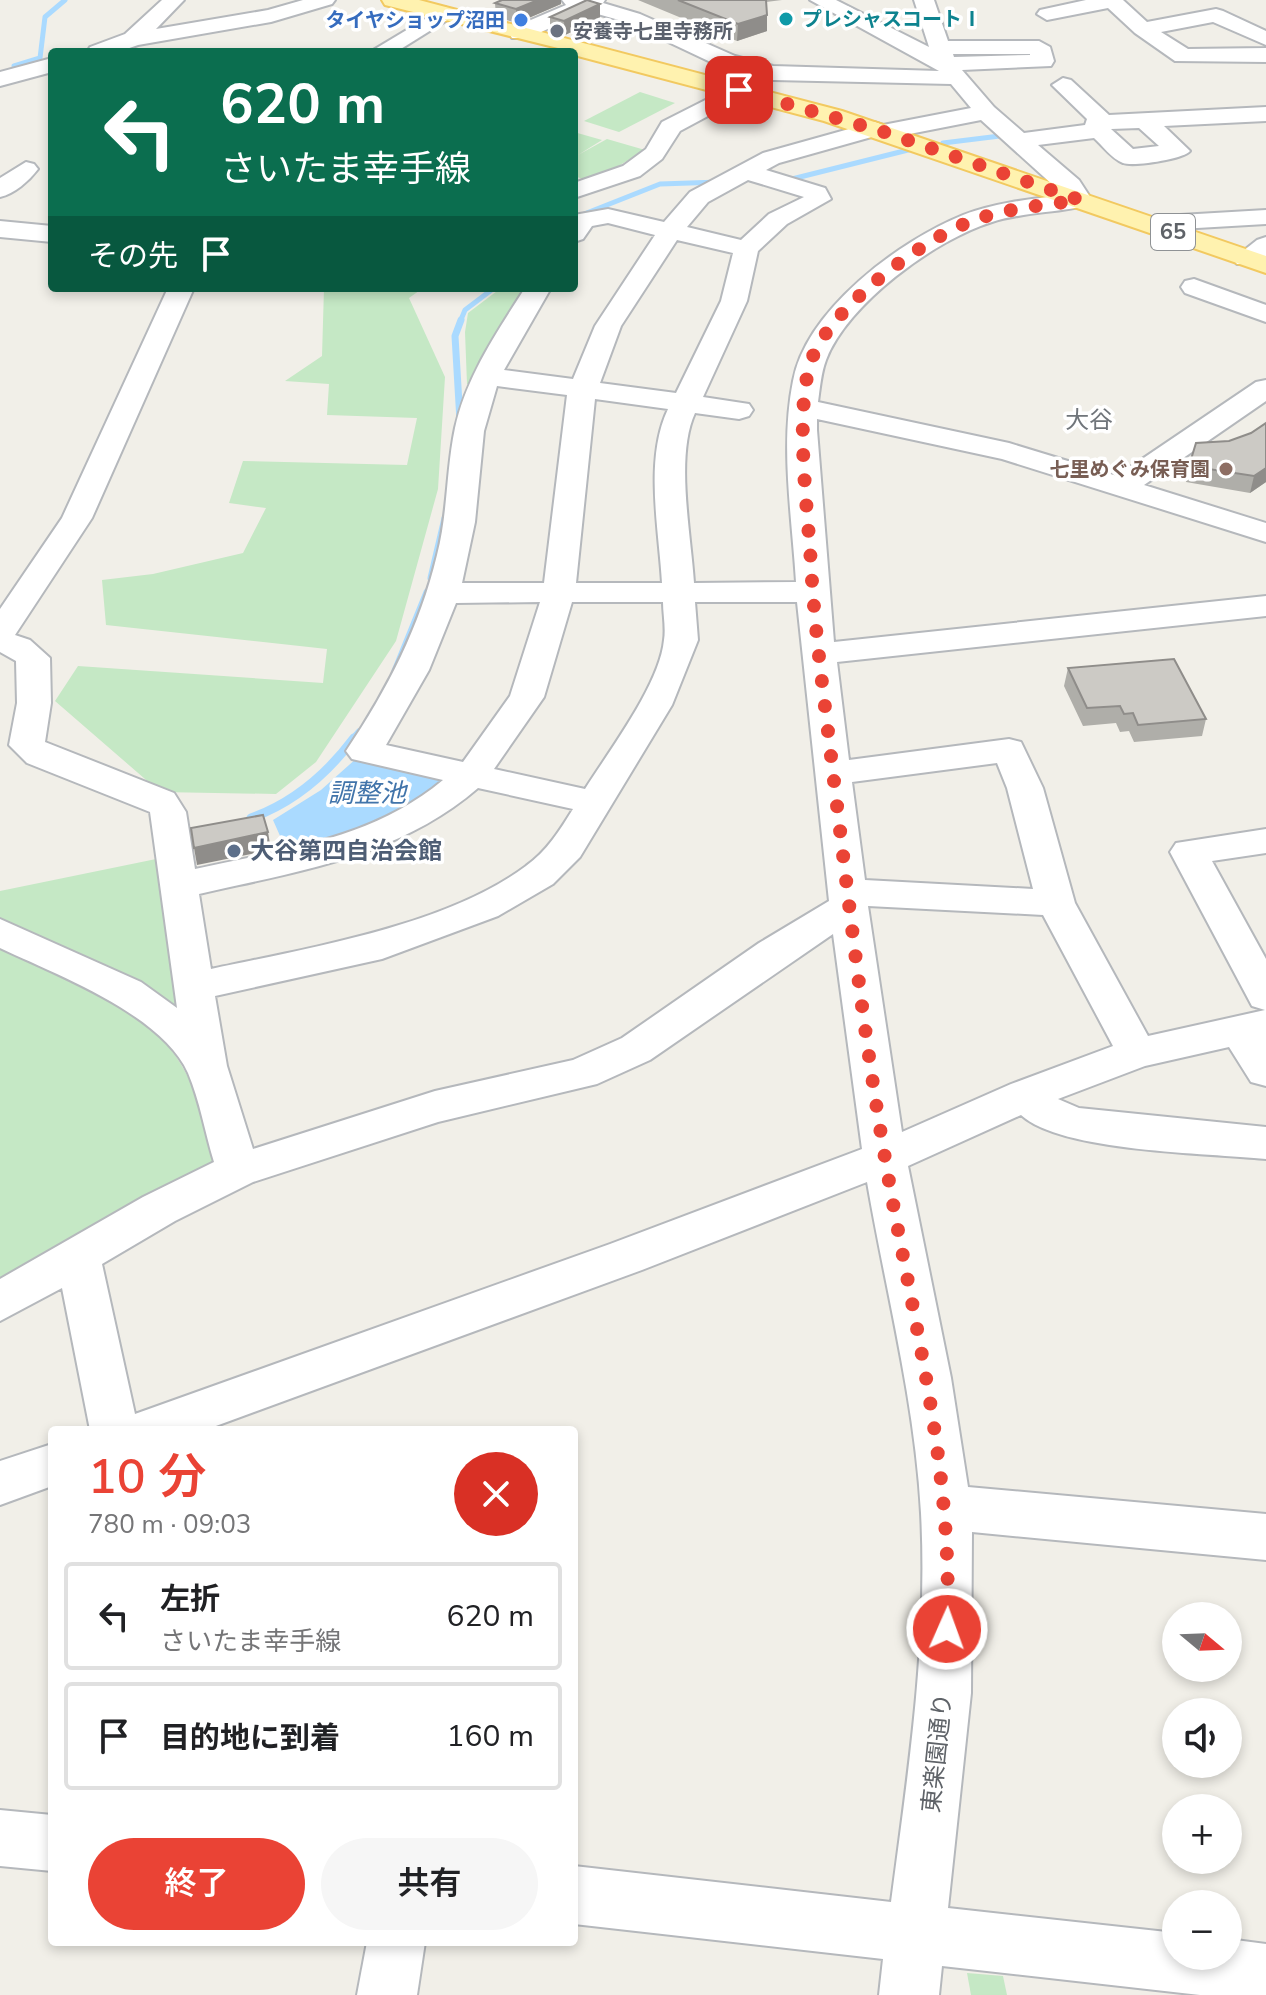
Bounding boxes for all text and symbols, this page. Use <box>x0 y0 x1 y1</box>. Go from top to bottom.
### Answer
place label: プレシャスコートⅠ <box>802 6 982 33</box>
place label: タイヤショップ沼田 <box>326 7 505 34</box>
marker: プレシャスコートⅠ <box>777 10 795 28</box>
marker: タイヤショップ沼田 <box>512 11 530 29</box>
place label: 安養寺七里寺務所 <box>573 18 733 45</box>
marker: 安養寺七里寺務所 <box>548 22 566 40</box>
pin <box>705 56 773 124</box>
text: 620 m <box>220 66 385 143</box>
icon: arrive <box>717 68 761 112</box>
icon: left <box>88 80 192 184</box>
text: さいたま幸手線 <box>220 145 471 194</box>
road number: 65 <box>1151 214 1195 250</box>
icon: arrive <box>194 232 238 276</box>
text: その先 <box>88 236 178 277</box>
district label: 大谷 <box>1065 404 1113 436</box>
place label: 七里めぐみ保育園 <box>1049 456 1210 483</box>
marker: 七里めぐみ保育園 <box>1217 460 1235 478</box>
water label: 調整池 <box>328 776 409 811</box>
place label: 大谷第四自治会館 <box>250 835 442 867</box>
marker: 大谷第四自治会館 <box>225 842 243 860</box>
text: 10 分 <box>88 1444 206 1510</box>
button: close <box>454 1452 538 1536</box>
text: 780 m · 09:03 <box>88 1507 251 1542</box>
text: 左折 <box>160 1579 220 1620</box>
position arrow <box>905 1587 989 1671</box>
icon: left <box>92 1594 136 1638</box>
text: 620 m <box>447 1596 534 1637</box>
north arrow <box>1162 1602 1242 1682</box>
map controls <box>1162 1602 1242 1970</box>
text: さいたま幸手線 <box>160 1624 341 1659</box>
street label: 東楽園通り <box>915 1692 959 1814</box>
button: sound <box>1162 1698 1242 1778</box>
icon: arrive <box>92 1714 136 1758</box>
text: 160 m <box>447 1716 534 1757</box>
text: 目的地に到着 <box>160 1718 340 1759</box>
button: + <box>1162 1794 1242 1874</box>
button: 終了 <box>88 1838 305 1930</box>
button: 共有 <box>321 1838 538 1930</box>
button: − <box>1162 1890 1242 1970</box>

